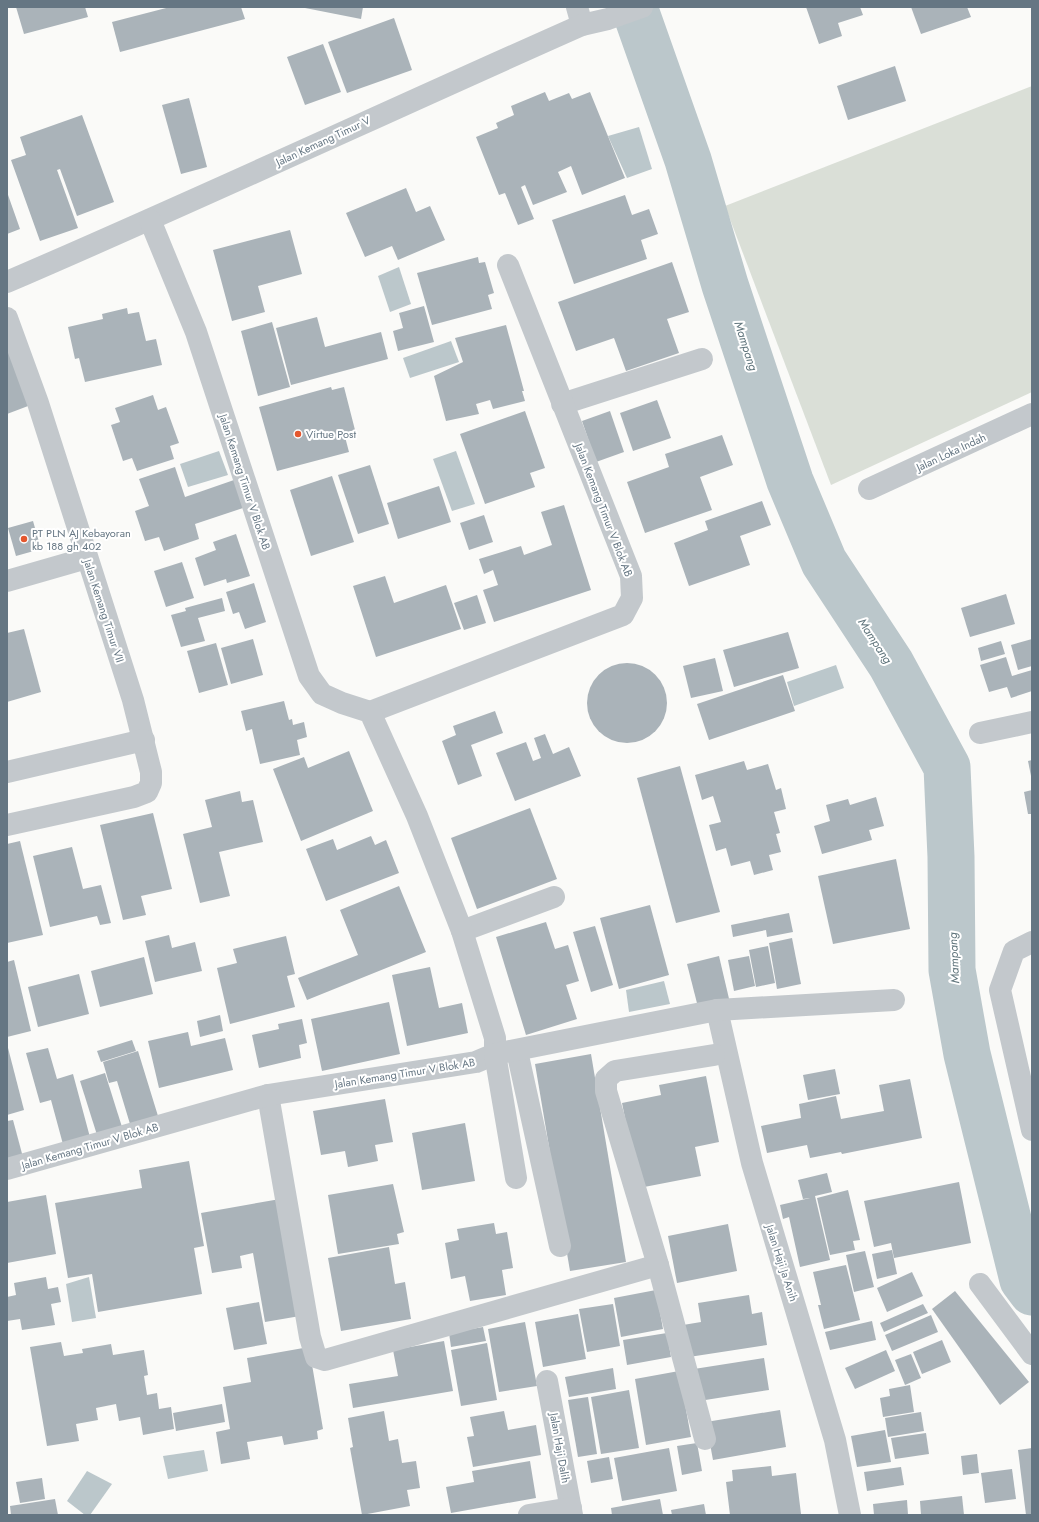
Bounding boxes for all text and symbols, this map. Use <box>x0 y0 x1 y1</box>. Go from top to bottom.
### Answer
street label: Jalan Kemang Timur V <box>271 112 373 171</box>
water label: Mampang <box>730 319 763 373</box>
street label: Jalan Kemang Timur V Blok AB <box>215 410 275 552</box>
place label: Virtue Post <box>306 426 356 442</box>
marker: Virtue Post <box>293 429 303 439</box>
street label: Jalan Loka Indah <box>912 429 988 476</box>
street label: Jalan Kemang Timur V Blok AB <box>570 439 637 579</box>
place label: PT PLN AJ Kebayoran kb 188 gh 402 <box>32 525 131 554</box>
marker: PT PLN AJ Kebayoran kb 188 gh 402 <box>19 534 29 544</box>
street label: Jalan Kemang Timur VII <box>79 555 128 665</box>
water label: Mampang <box>854 615 897 668</box>
water label: Mampang <box>944 932 964 984</box>
street label: Jalan Kemang Timur V Blok AB <box>332 1054 476 1092</box>
street label: Jalan Kemang Timur V Blok AB <box>18 1119 160 1174</box>
street label: Jalan Haji Ja Anih <box>761 1221 802 1303</box>
street label: Jalan Haji Dalih <box>546 1410 574 1484</box>

